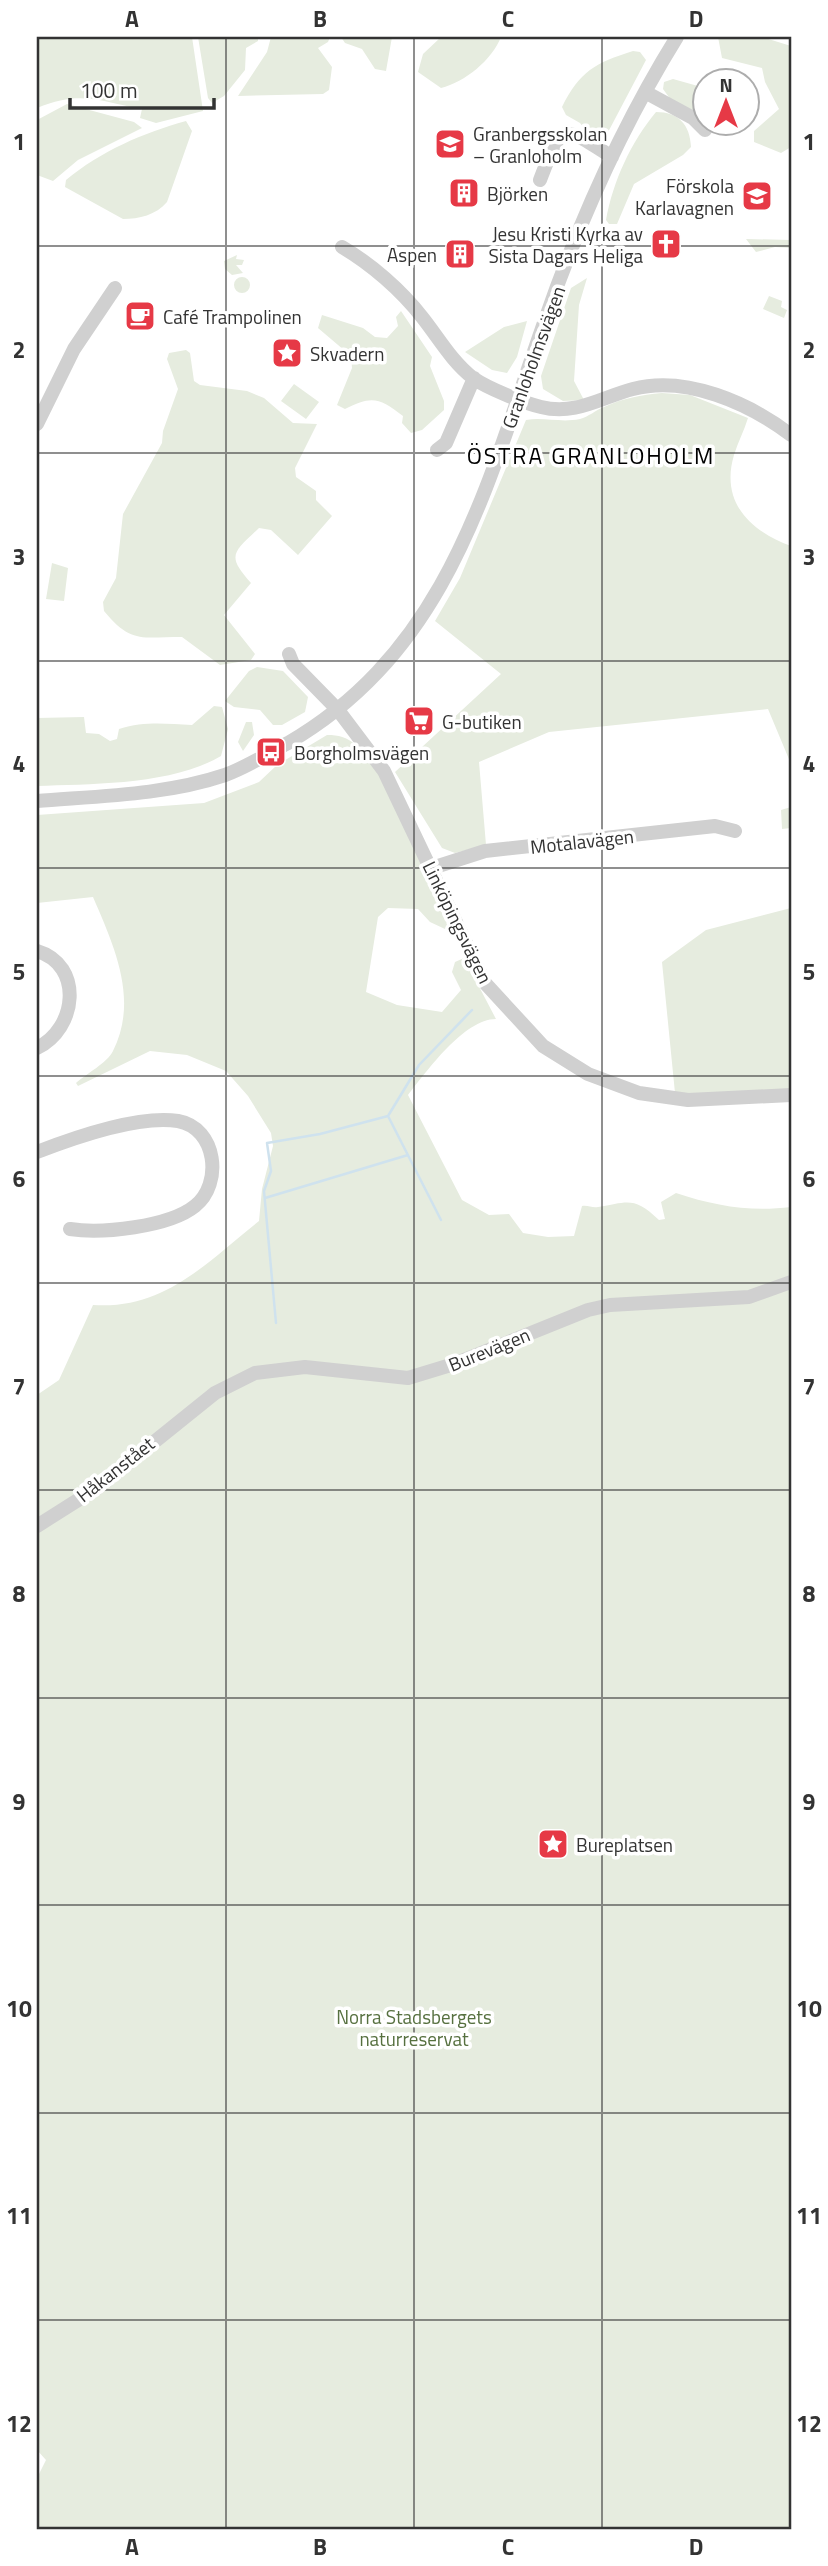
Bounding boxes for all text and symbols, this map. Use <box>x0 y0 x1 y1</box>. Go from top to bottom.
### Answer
text: A <box>125 1 139 36</box>
text: B <box>313 1 327 36</box>
text: C <box>502 1 514 36</box>
text: D <box>689 1 703 36</box>
scale bar <box>70 66 214 110</box>
north arrow <box>692 66 762 136</box>
text: N <box>719 70 733 99</box>
text: 100 m <box>80 74 137 106</box>
place label: Granbergsskolan – Granloholm <box>473 119 607 170</box>
text: 1 <box>13 124 25 159</box>
text: 1 <box>803 124 815 159</box>
school or university icon: Granbergsskolan – Granloholm <box>433 127 467 161</box>
place label: Förskola Karlavagnen <box>635 171 734 222</box>
building icon: Björken <box>447 176 481 210</box>
place label: Björken <box>487 179 548 208</box>
school or university icon: Förskola Karlavagnen <box>740 179 774 213</box>
place label: Jesu Kristi Kyrka av Sista Dagars Heliga <box>489 219 643 270</box>
church icon: Jesu Kristi Kyrka av Sista Dagars Heliga <box>649 227 683 261</box>
building icon: Aspen <box>443 237 477 271</box>
place label: Aspen <box>387 240 437 269</box>
street label: Granloholmsvägen <box>494 282 572 432</box>
cafe icon: Café Trampolinen <box>123 299 157 333</box>
place label: Café Trampolinen <box>163 302 302 331</box>
text: 2 <box>13 332 25 367</box>
text: 2 <box>803 332 815 367</box>
place icon: Skvadern <box>270 336 304 370</box>
place label: Skvadern <box>310 339 384 368</box>
district label: ÖSTRA GRANLOHOLM <box>467 438 715 473</box>
text: 3 <box>13 539 25 574</box>
text: 3 <box>803 539 815 574</box>
supermarket icon: G-butiken <box>402 704 436 738</box>
place label: G-butiken <box>442 707 522 736</box>
bus stop icon: Borgholmsvägen <box>254 735 288 769</box>
place label: Borgholmsvägen <box>294 738 429 767</box>
text: 4 <box>13 746 25 781</box>
text: 4 <box>803 746 815 781</box>
street label: Motalavägen <box>529 821 635 861</box>
street label: Linköpingsvägen <box>416 856 500 988</box>
text: 5 <box>13 954 25 989</box>
text: 5 <box>803 954 815 989</box>
text: 6 <box>13 1161 26 1196</box>
text: 6 <box>803 1161 816 1196</box>
street label: Burevägen <box>444 1320 534 1378</box>
text: 7 <box>13 1369 25 1404</box>
text: 7 <box>803 1369 815 1404</box>
street label: Håkanstået <box>70 1429 161 1509</box>
text: 8 <box>13 1576 26 1611</box>
text: 8 <box>803 1576 816 1611</box>
text: 9 <box>13 1784 26 1819</box>
text: 9 <box>803 1784 816 1819</box>
place icon: Bureplatsen <box>536 1827 570 1861</box>
place label: Bureplatsen <box>576 1830 673 1859</box>
text: 10 <box>6 1991 32 2026</box>
text: 10 <box>796 1991 822 2026</box>
park label: Norra Stadsbergets naturreservat <box>336 2002 492 2053</box>
text: 11 <box>6 2198 32 2233</box>
text: 11 <box>796 2198 822 2233</box>
text: 12 <box>6 2406 32 2441</box>
text: 12 <box>796 2406 822 2441</box>
text: A <box>125 2529 139 2564</box>
text: B <box>313 2529 327 2564</box>
text: C <box>502 2529 514 2564</box>
text: D <box>689 2529 703 2564</box>

